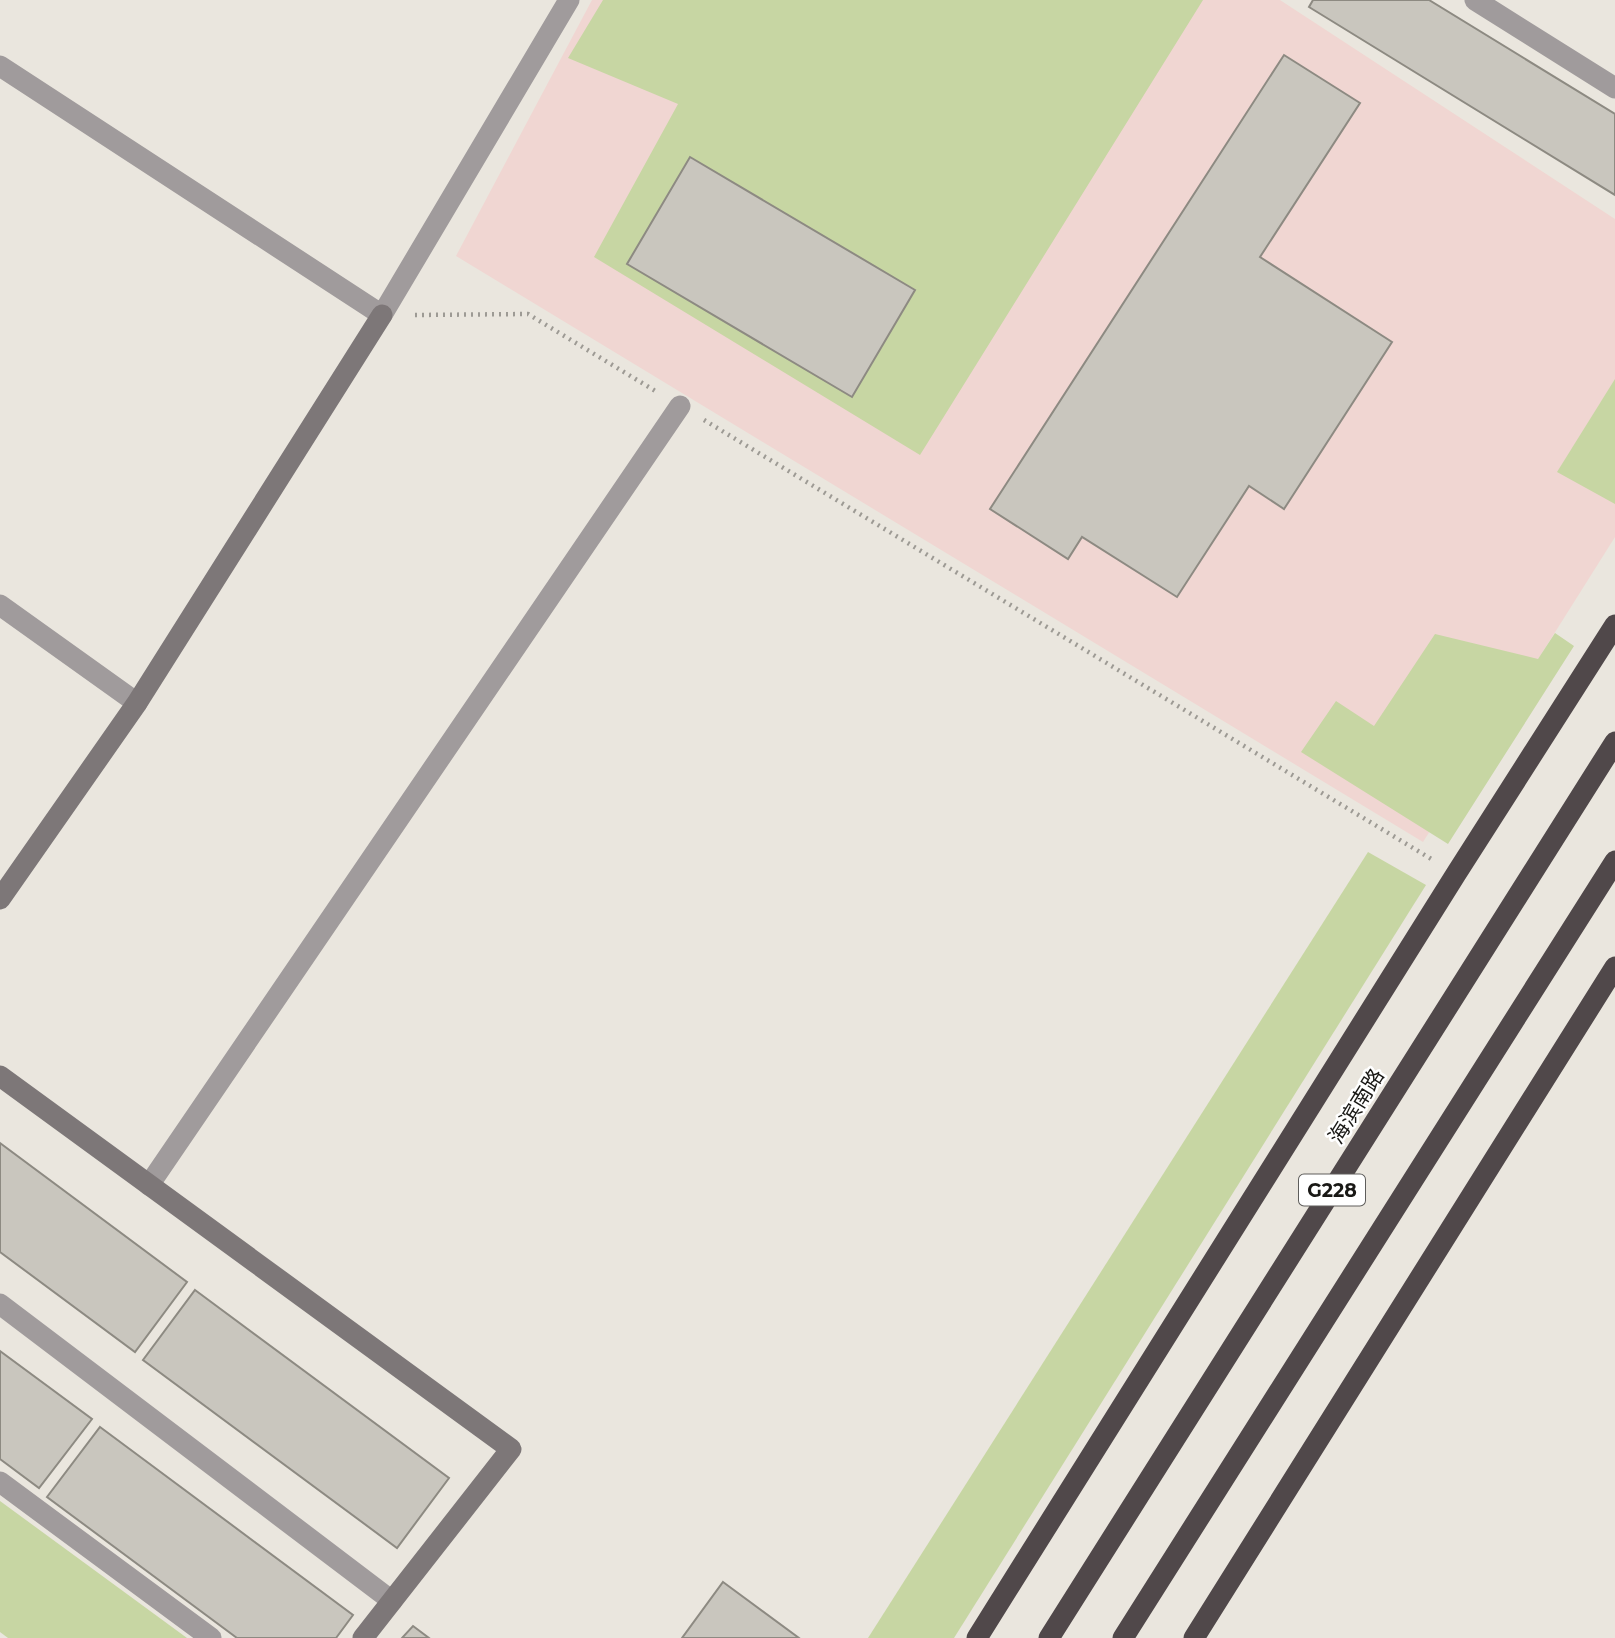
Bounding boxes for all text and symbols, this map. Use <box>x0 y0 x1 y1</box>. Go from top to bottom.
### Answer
street label: 海滨南路 <box>1323 1064 1389 1148</box>
road number: G228 <box>1299 1174 1365 1206</box>

